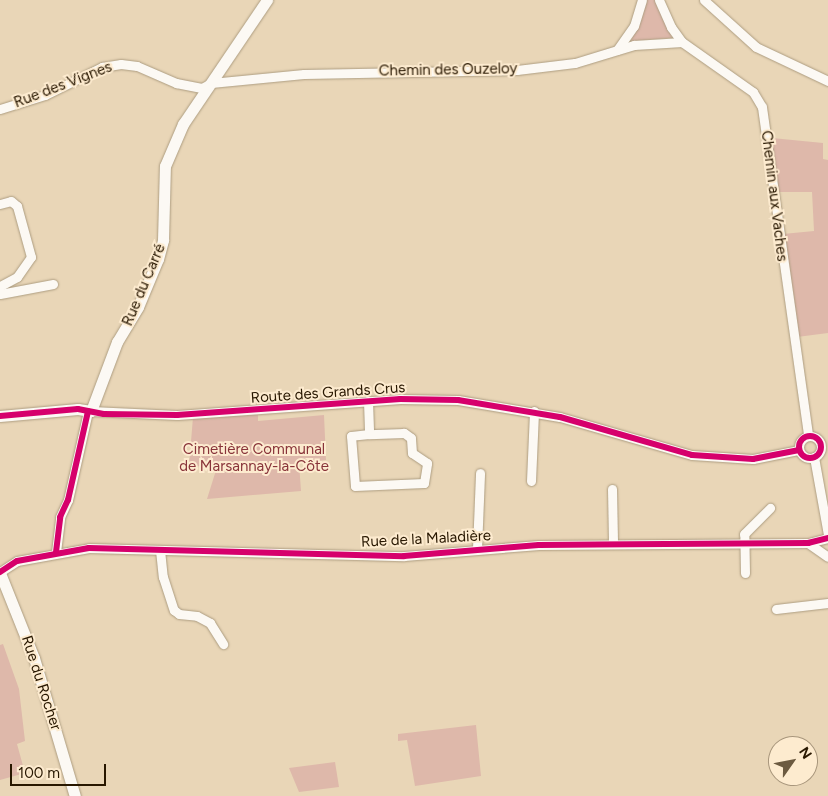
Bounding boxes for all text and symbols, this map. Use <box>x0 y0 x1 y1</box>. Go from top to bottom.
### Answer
street label: Rue des Vignes <box>11 58 115 112</box>
street label: Chemin des Ouzeloy <box>379 60 517 80</box>
street label: Chemin aux Vaches <box>757 130 791 262</box>
street label: Rue du Carré <box>119 241 169 329</box>
street label: Route des Grands Crus <box>250 379 406 407</box>
park label: Cimetière Communal de Marsannay-la-Côte <box>179 440 329 475</box>
street label: Rue de la Maladière <box>361 527 491 551</box>
street label: Rue du Rocher <box>17 633 65 733</box>
north arrow <box>768 736 818 786</box>
text: N <box>795 744 815 762</box>
scale bar <box>12 754 109 786</box>
text: 100 m <box>18 764 60 782</box>

